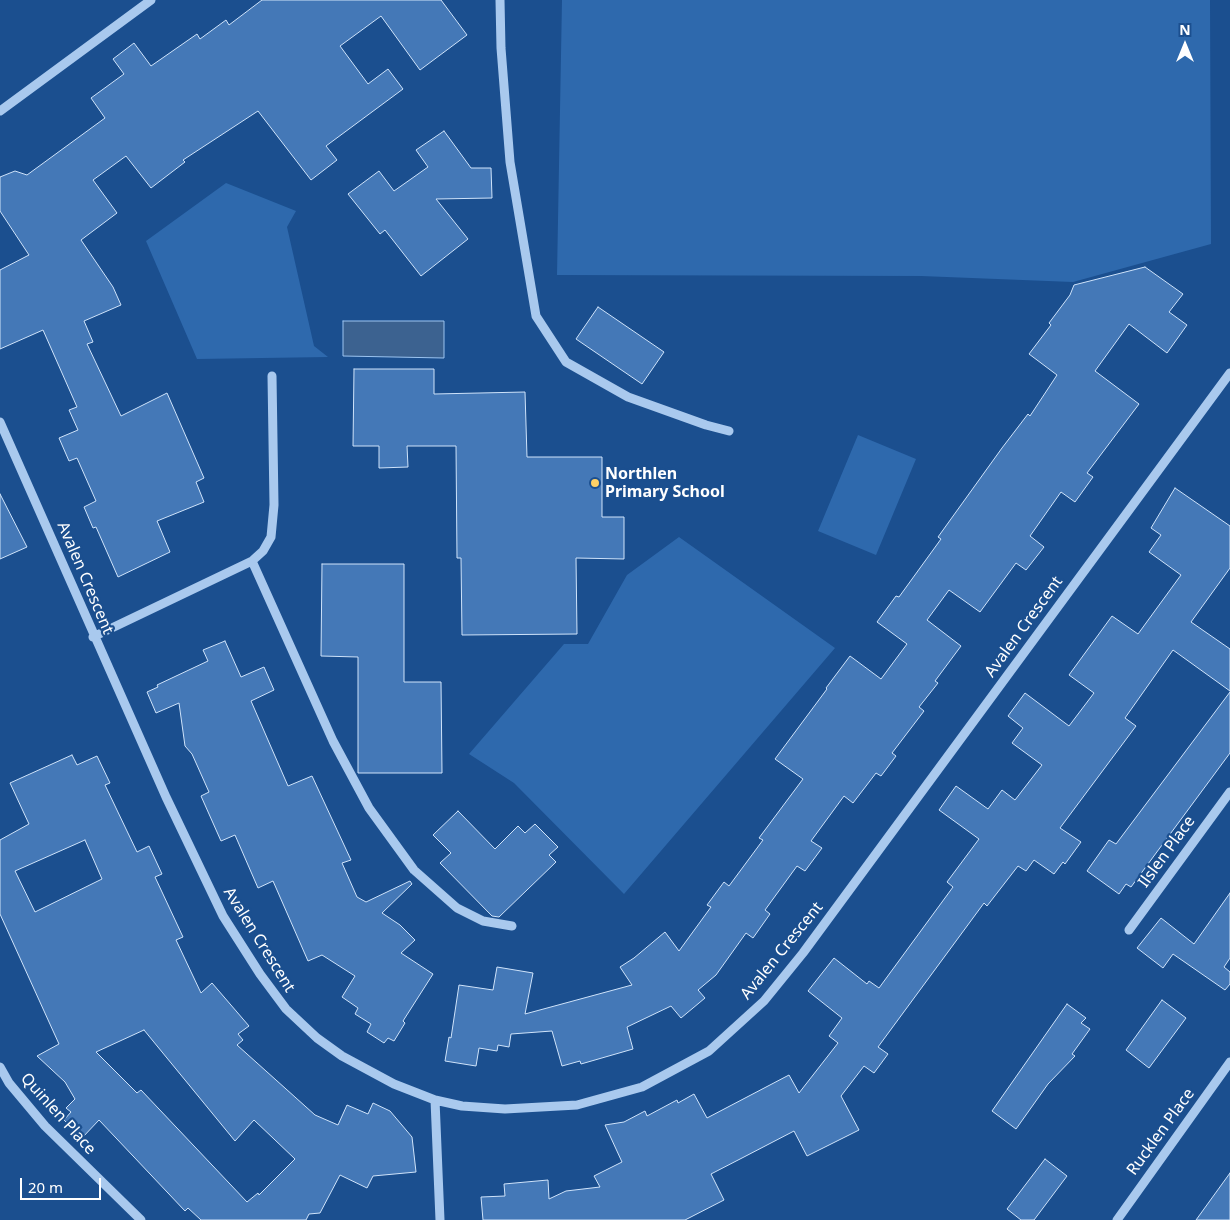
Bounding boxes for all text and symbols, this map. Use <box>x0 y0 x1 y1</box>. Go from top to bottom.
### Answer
north arrow <box>1160 20 1210 70</box>
text: N <box>1179 20 1191 39</box>
place label: Northlen Primary School <box>605 464 725 502</box>
marker: Northlen Primary School <box>589 477 601 489</box>
street label: Avalen Crescent <box>53 519 117 637</box>
street label: Avalen Crescent <box>981 573 1067 681</box>
street label: Ilslen Place <box>1135 812 1199 892</box>
street label: Avalen Crescent <box>219 884 299 996</box>
street label: Avalen Crescent <box>737 898 827 1004</box>
street label: Quinlen Place <box>16 1069 100 1159</box>
street label: Rucklen Place <box>1123 1085 1199 1179</box>
scale bar <box>22 1168 104 1200</box>
text: 20 m <box>28 1177 63 1197</box>

